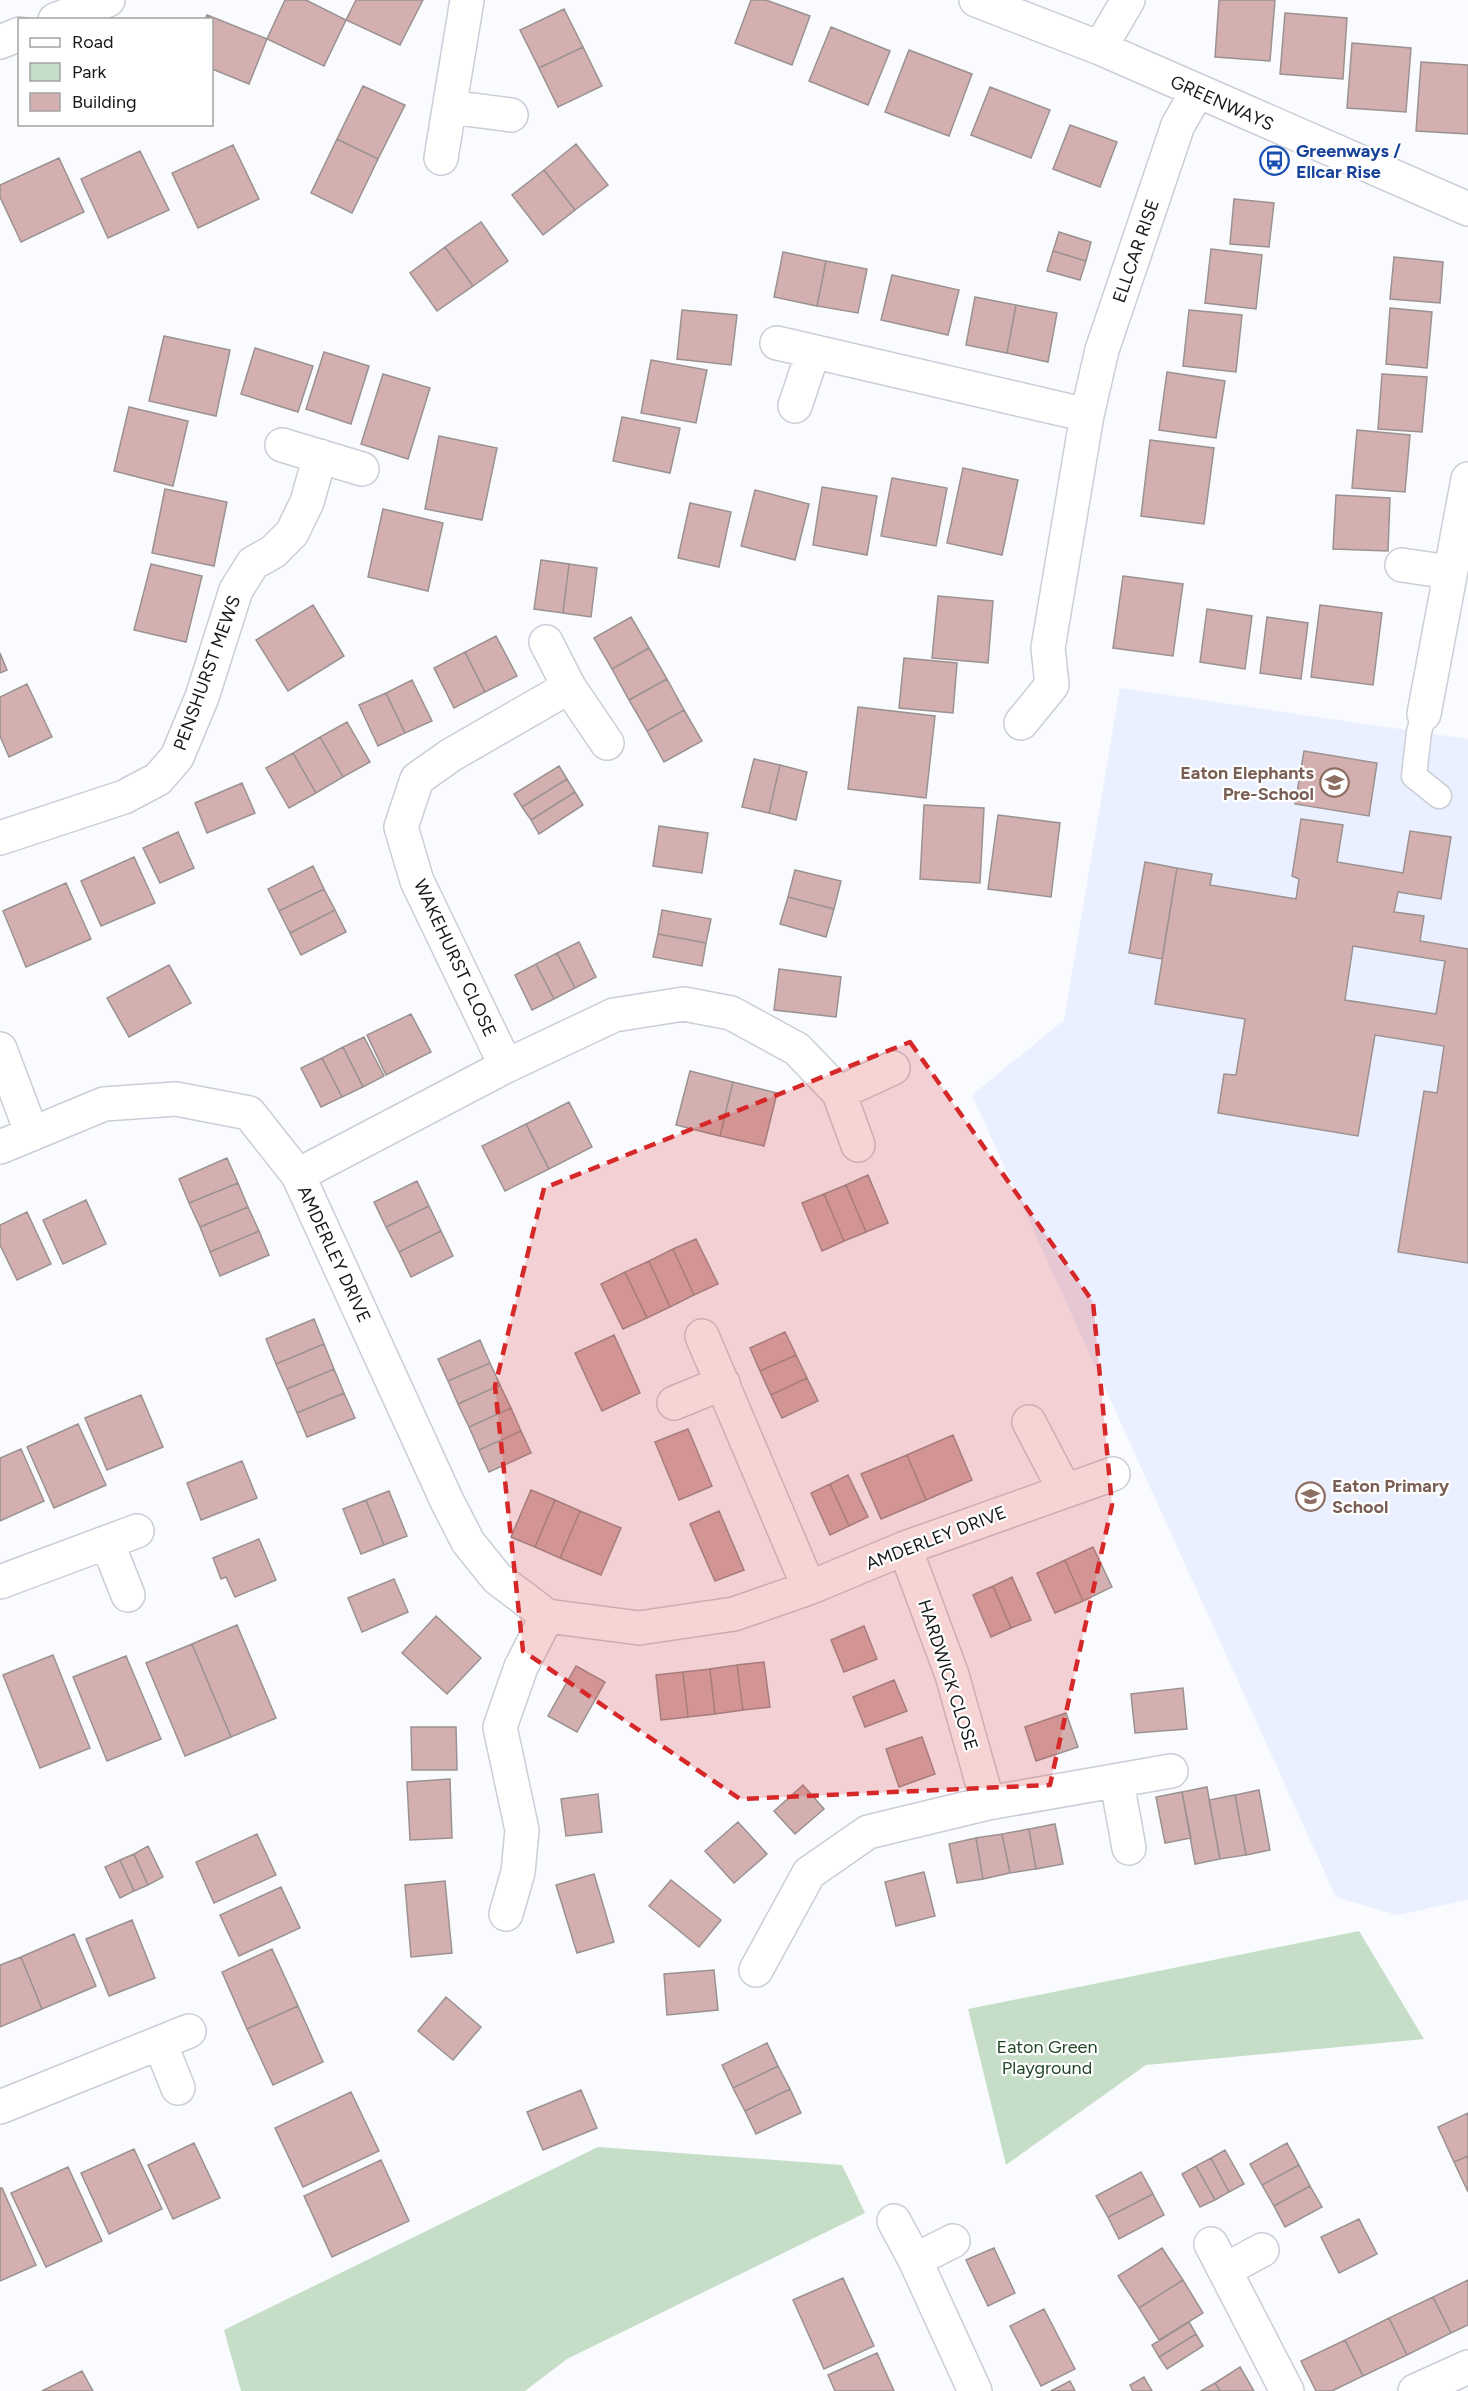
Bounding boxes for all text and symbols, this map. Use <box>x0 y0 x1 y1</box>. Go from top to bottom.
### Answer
legend <box>18 18 213 126</box>
text: Road <box>72 31 113 53</box>
text: Park <box>72 61 107 83</box>
street label: GREENWAYS <box>1167 70 1277 136</box>
text: Building <box>72 91 137 113</box>
place label: Greenways / Ellcar Rise <box>1296 140 1401 183</box>
bus stop icon: Greenways / Ellcar Rise <box>1259 145 1291 177</box>
street label: ELLCAR RISE <box>1108 196 1164 306</box>
street label: PENSHURST MEWS <box>169 593 245 753</box>
place label: Eaton Elephants Pre-School <box>1180 762 1315 805</box>
school or university icon: Eaton Elephants Pre-School <box>1319 767 1351 799</box>
street label: WAKEHURST CLOSE <box>409 876 501 1040</box>
street label: AMDERLEY DRIVE <box>293 1182 375 1326</box>
place label: Eaton Primary School <box>1332 1475 1450 1518</box>
school or university icon: Eaton Primary School <box>1295 1480 1327 1512</box>
street label: AMDERLEY DRIVE <box>863 1501 1009 1575</box>
street label: HARDWICK CLOSE <box>913 1597 983 1753</box>
park label: Eaton Green Playground <box>997 2036 1098 2079</box>

